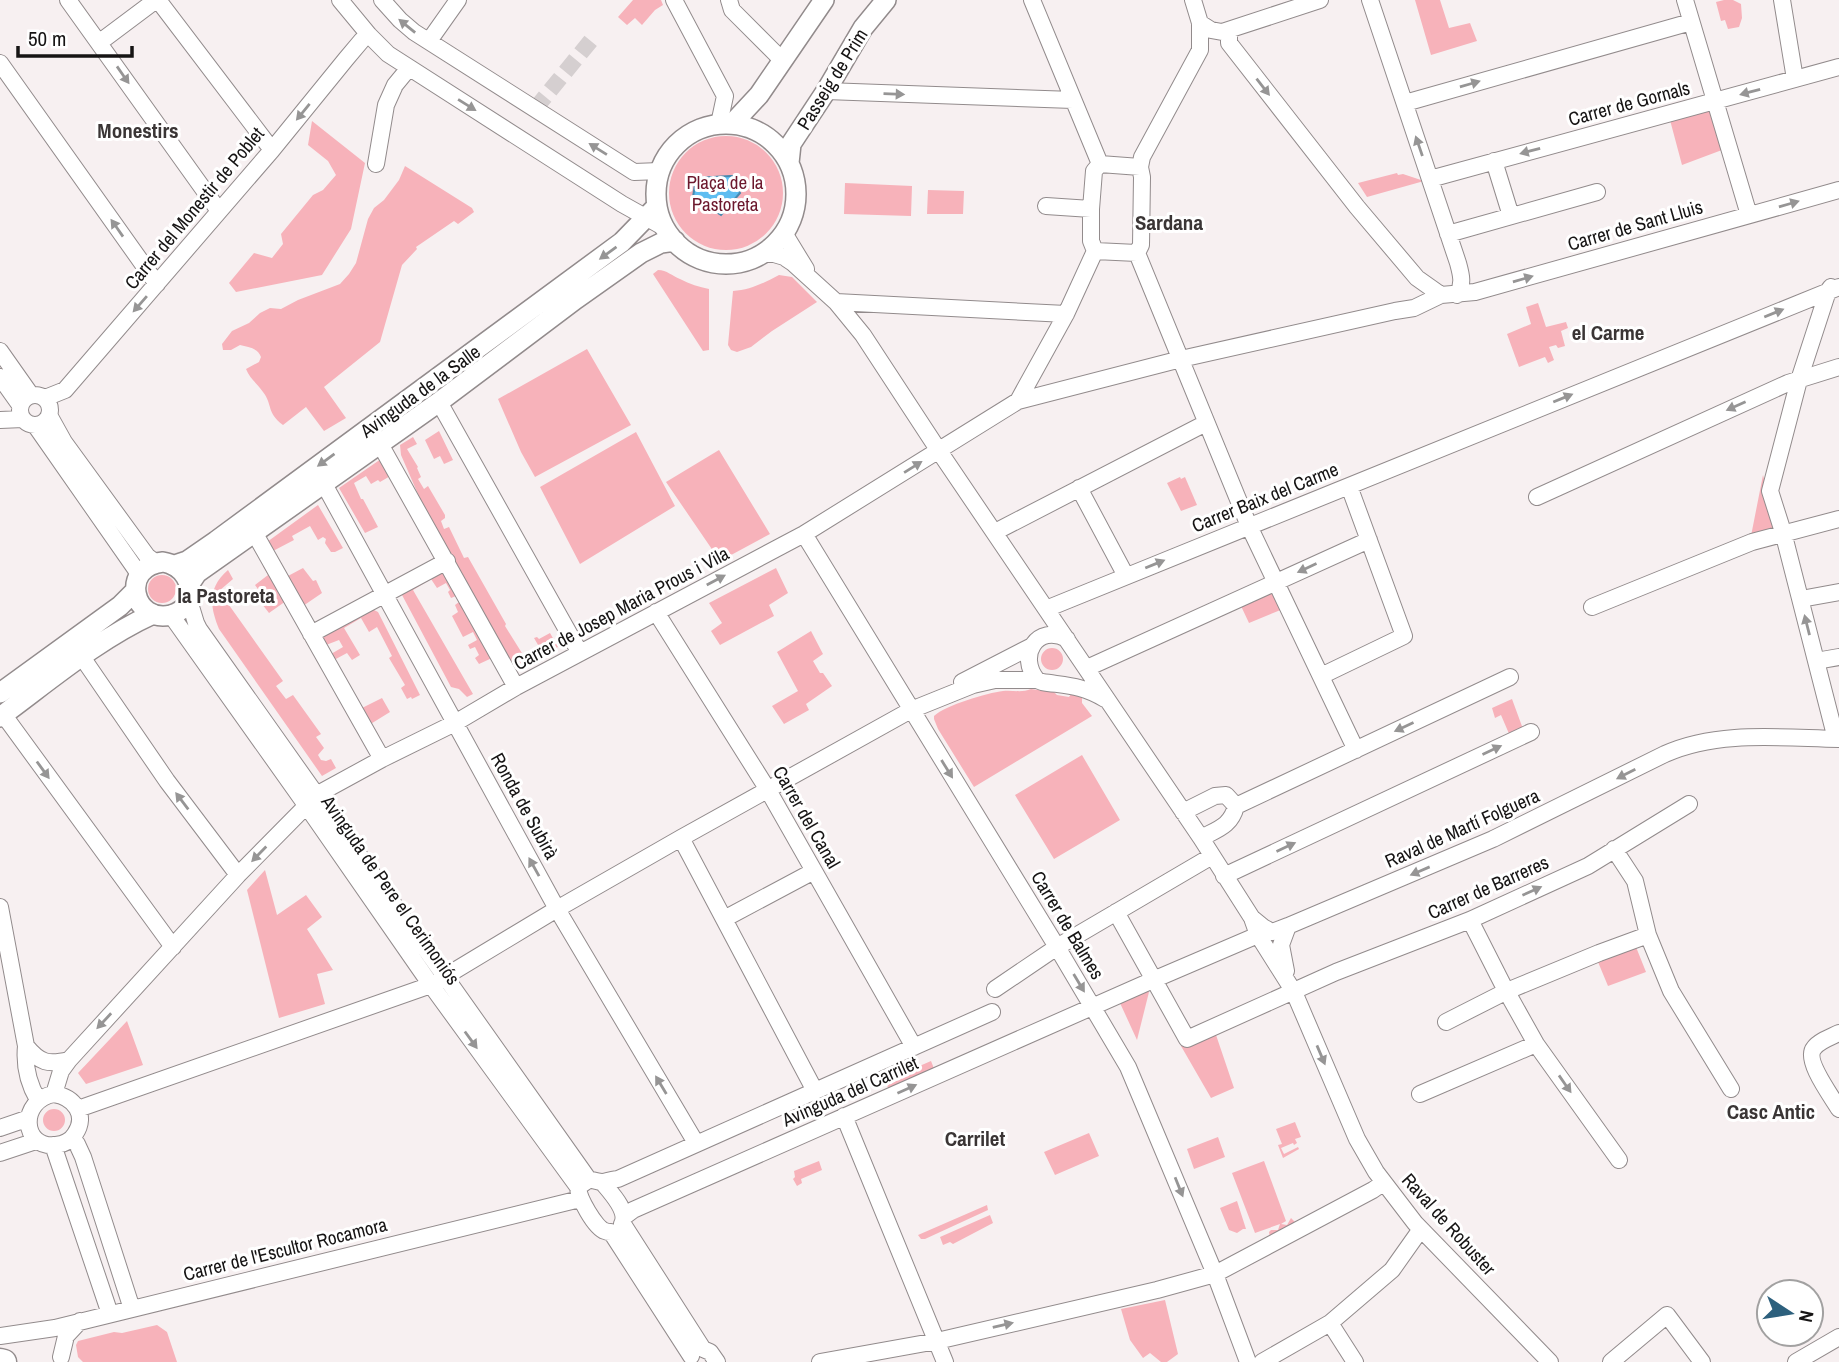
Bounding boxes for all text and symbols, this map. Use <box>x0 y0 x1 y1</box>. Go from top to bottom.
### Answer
scale bar <box>18 14 131 58</box>
one-way arrow <box>399 18 417 33</box>
street label: Passeig de Prim <box>790 23 874 135</box>
text: 50 m <box>28 24 66 53</box>
one-way arrow <box>116 66 130 84</box>
street label: Carrer de Gornals <box>1565 74 1693 132</box>
one-way arrow <box>1256 77 1271 95</box>
one-way arrow <box>1459 78 1481 89</box>
one-way arrow <box>1739 87 1760 97</box>
one-way arrow <box>884 88 906 99</box>
one-way arrow <box>458 98 476 112</box>
one-way arrow <box>295 102 310 120</box>
district label: Monestirs <box>97 116 179 145</box>
street label: Carrer del Monestir de Poblet <box>118 121 270 295</box>
one-way arrow <box>1413 136 1424 157</box>
one-way arrow <box>589 143 608 156</box>
one-way arrow <box>1519 147 1540 157</box>
park label: Plaça de la Pastoreta <box>686 169 764 217</box>
street label: Carrer de Sant Lluis <box>1564 193 1706 257</box>
one-way arrow <box>1779 198 1800 208</box>
district label: Sardana <box>1135 208 1203 237</box>
one-way arrow <box>111 219 125 237</box>
one-way arrow <box>599 245 617 260</box>
one-way arrow <box>1513 273 1534 283</box>
one-way arrow <box>132 295 148 313</box>
one-way arrow <box>1764 308 1785 319</box>
district label: el Carme <box>1572 318 1644 347</box>
street label: Avinguda de la Salle <box>354 339 485 444</box>
one-way arrow <box>1553 393 1574 404</box>
one-way arrow <box>1726 400 1746 412</box>
one-way arrow <box>317 453 335 467</box>
street label: Carrer Baix del Carme <box>1188 456 1342 538</box>
one-way arrow <box>904 460 923 473</box>
street label: Carrer de Josep Maria Prous i Vila <box>509 540 734 676</box>
one-way arrow <box>1144 559 1165 570</box>
one-way arrow <box>1297 563 1318 574</box>
one-way arrow <box>707 575 727 587</box>
district label: la Pastoreta <box>177 581 275 610</box>
one-way arrow <box>1801 614 1812 636</box>
one-way arrow <box>1394 721 1414 733</box>
one-way arrow <box>1482 745 1502 756</box>
street label: Ronda de Subirà <box>485 748 565 864</box>
one-way arrow <box>941 759 954 778</box>
one-way arrow <box>36 760 50 779</box>
street label: Carrer del Canal <box>767 761 847 873</box>
one-way arrow <box>1616 768 1636 779</box>
street label: Raval de Martí Folguera <box>1381 782 1544 874</box>
street label: Avinguda de Pere el Cerimoniós <box>315 789 467 990</box>
one-way arrow <box>176 792 190 810</box>
one-way arrow <box>1276 841 1296 853</box>
one-way arrow <box>251 845 267 862</box>
street label: Carrer de Barreres <box>1423 849 1553 925</box>
one-way arrow <box>528 857 540 877</box>
street label: Carrer de Balmes <box>1025 866 1111 984</box>
one-way arrow <box>1410 866 1431 877</box>
one-way arrow <box>1522 885 1542 897</box>
one-way arrow <box>1073 974 1085 993</box>
one-way arrow <box>97 1012 113 1029</box>
one-way arrow <box>464 1031 478 1049</box>
one-way arrow <box>1316 1045 1327 1066</box>
street label: Avinguda del Carrilet <box>777 1049 923 1133</box>
one-way arrow <box>655 1075 667 1094</box>
one-way arrow <box>1558 1075 1571 1094</box>
one-way arrow <box>897 1083 917 1095</box>
district label: Casc Antic <box>1727 1097 1815 1126</box>
district label: Carrilet <box>945 1124 1005 1153</box>
street label: Raval de Robuster <box>1396 1167 1502 1281</box>
one-way arrow <box>1174 1177 1185 1198</box>
street label: Carrer de l'Escultor Rocamora <box>180 1211 390 1287</box>
north arrow <box>1755 1278 1825 1348</box>
text: N <box>1793 1308 1821 1325</box>
one-way arrow <box>992 1319 1014 1330</box>

